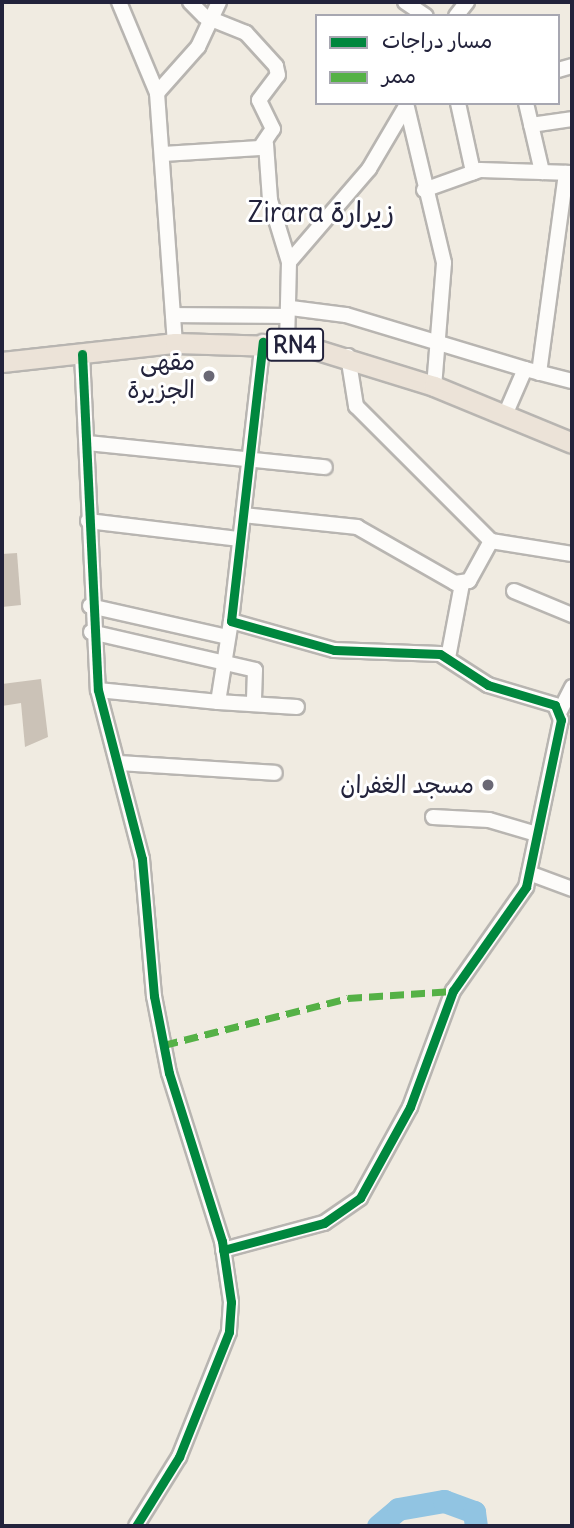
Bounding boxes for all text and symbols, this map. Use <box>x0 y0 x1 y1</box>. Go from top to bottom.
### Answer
legend <box>315 14 560 105</box>
text: مسار دراجات <box>382 27 492 54</box>
text: ممر <box>382 62 416 89</box>
district label: Zirara زيرارة <box>248 195 394 229</box>
road number: RN4 <box>265 326 325 364</box>
place label: مقهى الجزيرة <box>127 348 195 404</box>
marker: مقهى الجزيرة <box>201 368 217 384</box>
place label: مسجد الغفران <box>340 771 474 799</box>
marker: مسجد الغفران <box>480 777 496 793</box>

